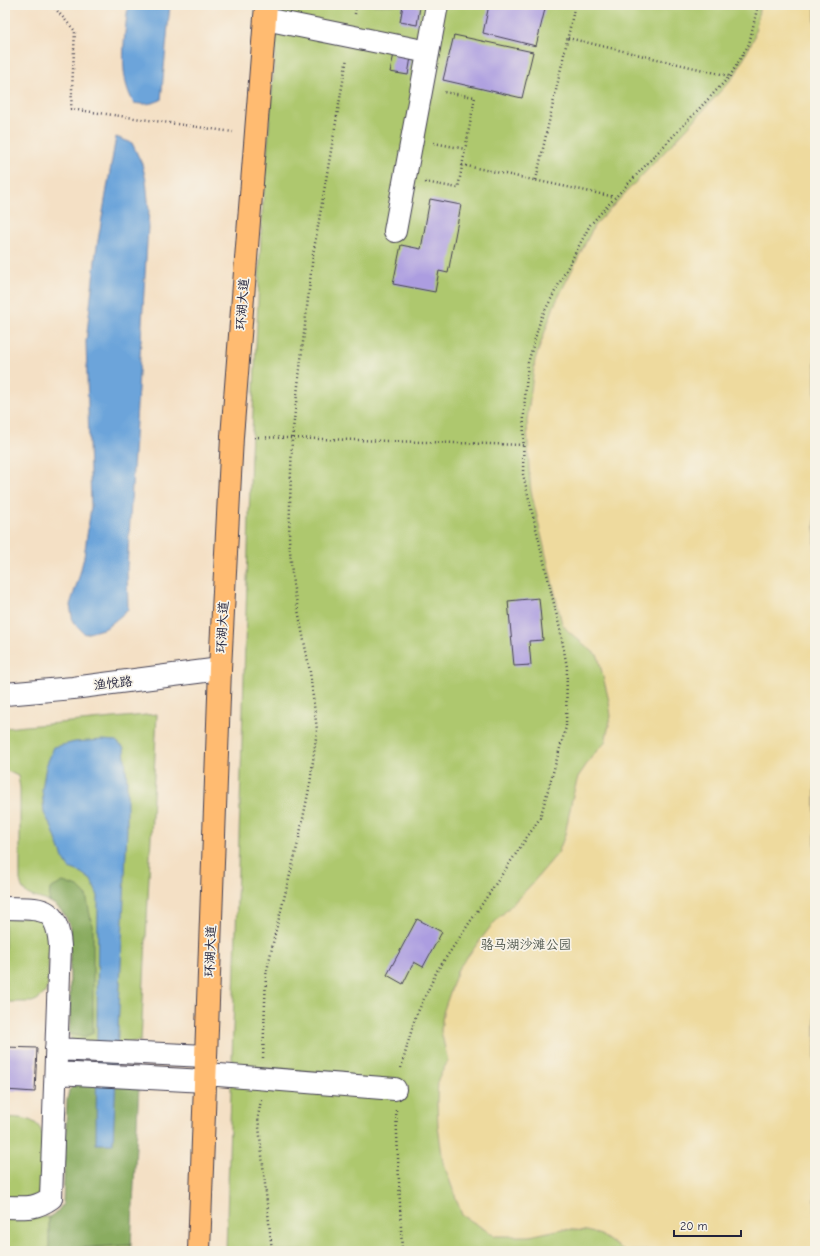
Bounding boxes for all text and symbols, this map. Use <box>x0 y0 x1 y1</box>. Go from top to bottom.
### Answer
street label: 环湖大道 <box>233 278 251 330</box>
street label: 环湖大道 <box>213 601 231 653</box>
street label: 渔悦路 <box>93 673 133 693</box>
street label: 环湖大道 <box>202 925 218 977</box>
park label: 骆马湖沙滩公园 <box>480 937 572 952</box>
scale bar <box>674 1212 741 1238</box>
text: 20 m <box>680 1219 708 1233</box>

